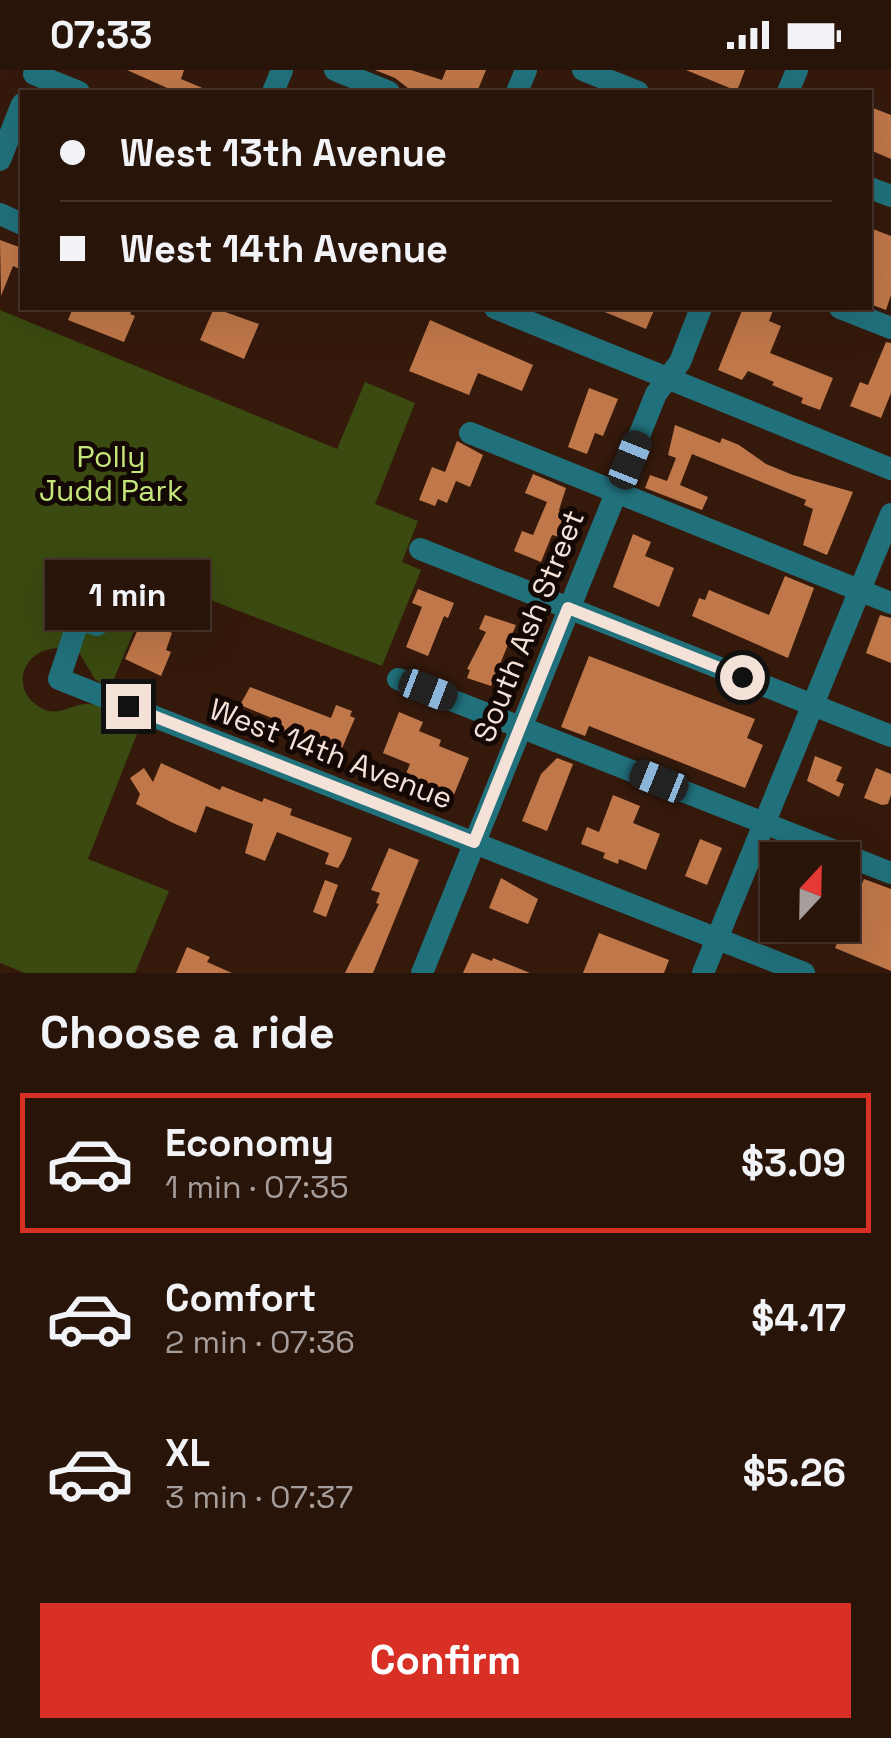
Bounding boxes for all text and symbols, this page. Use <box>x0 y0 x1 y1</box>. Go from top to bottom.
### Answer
text: 07:33 <box>50 11 152 59</box>
text: West 13th Avenue <box>120 129 447 177</box>
text: West 14th Avenue <box>120 225 448 273</box>
car <box>605 427 655 493</box>
park label: Polly Judd Park <box>39 437 183 510</box>
street label: South Ash Street <box>464 504 593 748</box>
callout: 1 min <box>46 561 210 631</box>
text: 1 min <box>88 575 167 615</box>
route start <box>720 655 765 700</box>
car <box>395 665 461 715</box>
route end <box>106 684 151 729</box>
street label: West 14th Avenue <box>204 689 458 818</box>
car <box>626 756 692 806</box>
north arrow <box>760 842 860 942</box>
map controls <box>760 842 860 942</box>
text: Choose a ride <box>40 1004 335 1061</box>
icon: car <box>45 1118 135 1208</box>
text: Economy <box>165 1119 334 1167</box>
text: $3.09 <box>741 1139 846 1187</box>
text: 1 min · 07:35 <box>165 1167 349 1207</box>
icon: car <box>45 1273 135 1363</box>
text: Comfort <box>165 1274 316 1322</box>
text: $4.17 <box>751 1294 846 1342</box>
text: 2 min · 07:36 <box>165 1322 355 1362</box>
icon: car <box>45 1428 135 1518</box>
text: XL <box>165 1429 210 1477</box>
text: $5.26 <box>743 1449 846 1497</box>
text: 3 min · 07:37 <box>165 1477 353 1517</box>
button: Confirm <box>40 1603 851 1718</box>

